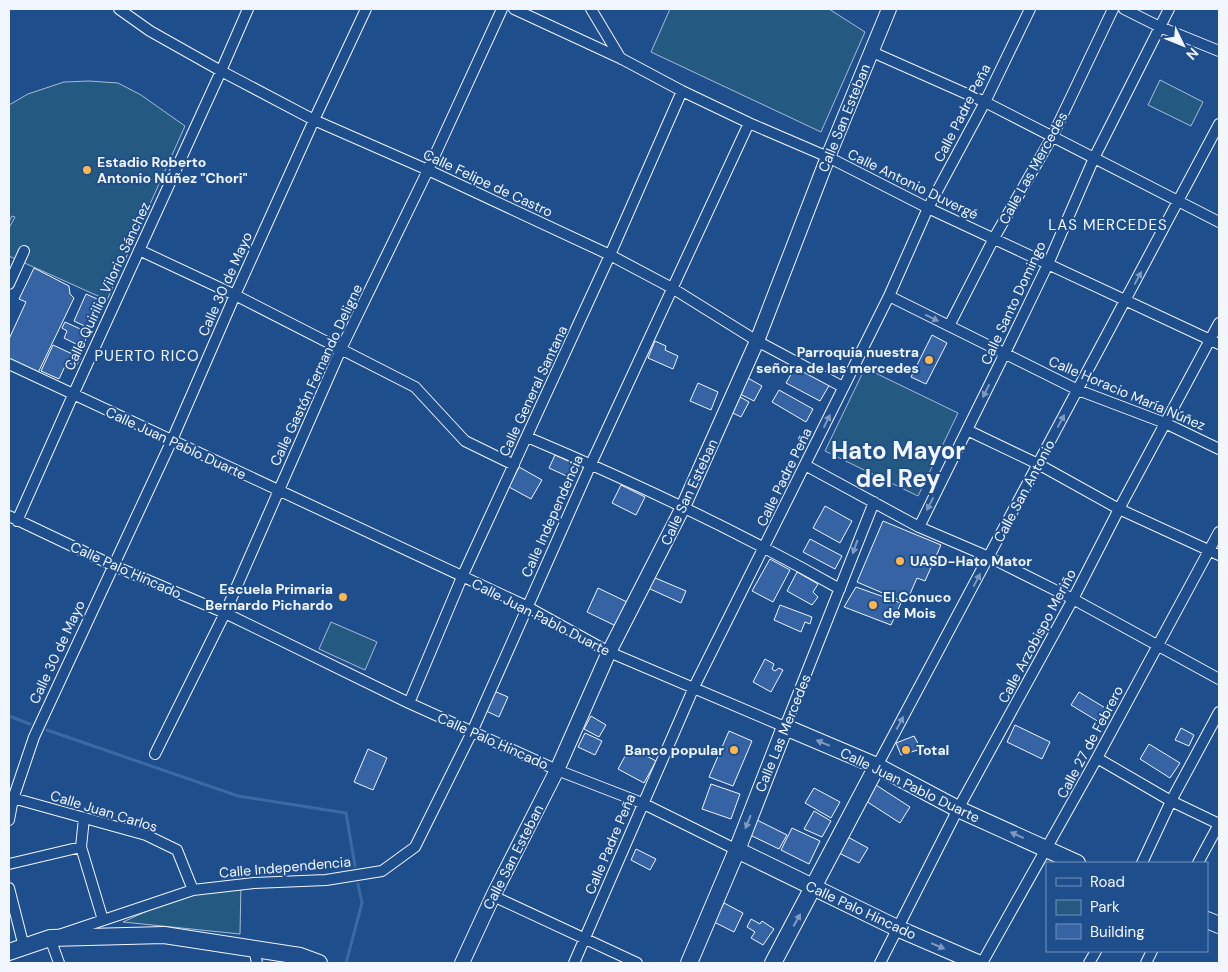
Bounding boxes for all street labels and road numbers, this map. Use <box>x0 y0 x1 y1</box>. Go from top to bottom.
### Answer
street label: Calle San Esteban <box>814 61 874 175</box>
street label: Calle Padre Peña <box>930 61 994 165</box>
street label: Calle Las Mercedes <box>995 109 1071 227</box>
street label: Calle Felipe de Castro <box>420 145 556 221</box>
street label: Calle Antonio Duvergé <box>845 145 981 223</box>
street label: Calle Quirilio Vilorio Sánchez <box>60 199 154 373</box>
street label: Calle 30 de Mayo <box>194 229 256 339</box>
street label: Calle Santo Domingo <box>976 238 1050 368</box>
street label: Calle Gastón Fernando Deligne <box>266 281 366 469</box>
street label: Calle General Santana <box>495 323 571 459</box>
street label: Calle Horacio María Núñez <box>1046 352 1208 434</box>
street label: Calle Juan Pablo Duarte <box>103 403 249 484</box>
street label: Calle Padre Peña <box>752 425 816 529</box>
street label: Calle San Esteban <box>656 436 722 548</box>
street label: Calle San Antonio <box>989 437 1059 545</box>
street label: Calle Independencia <box>517 452 587 580</box>
street label: Calle Palo Hincado <box>68 537 184 603</box>
street label: Calle Arzobispo Meriño <box>994 566 1080 706</box>
street label: Calle Juan Pablo Duarte <box>469 574 613 660</box>
street label: Calle 30 de Mayo <box>25 597 89 707</box>
street label: Calle Las Mercedes <box>751 671 815 795</box>
street label: Calle 27 de Febrero <box>1053 683 1127 801</box>
street label: Calle Palo Hincado <box>435 708 551 774</box>
street label: Calle Juan Pablo Duarte <box>837 743 983 827</box>
street label: Calle Juan Carlos <box>48 786 160 836</box>
street label: Calle Padre Peña <box>581 791 639 897</box>
street label: Calle San Esteban <box>479 802 547 912</box>
street label: Calle Independencia <box>218 852 352 882</box>
street label: Calle Palo Hincado <box>803 877 919 943</box>

